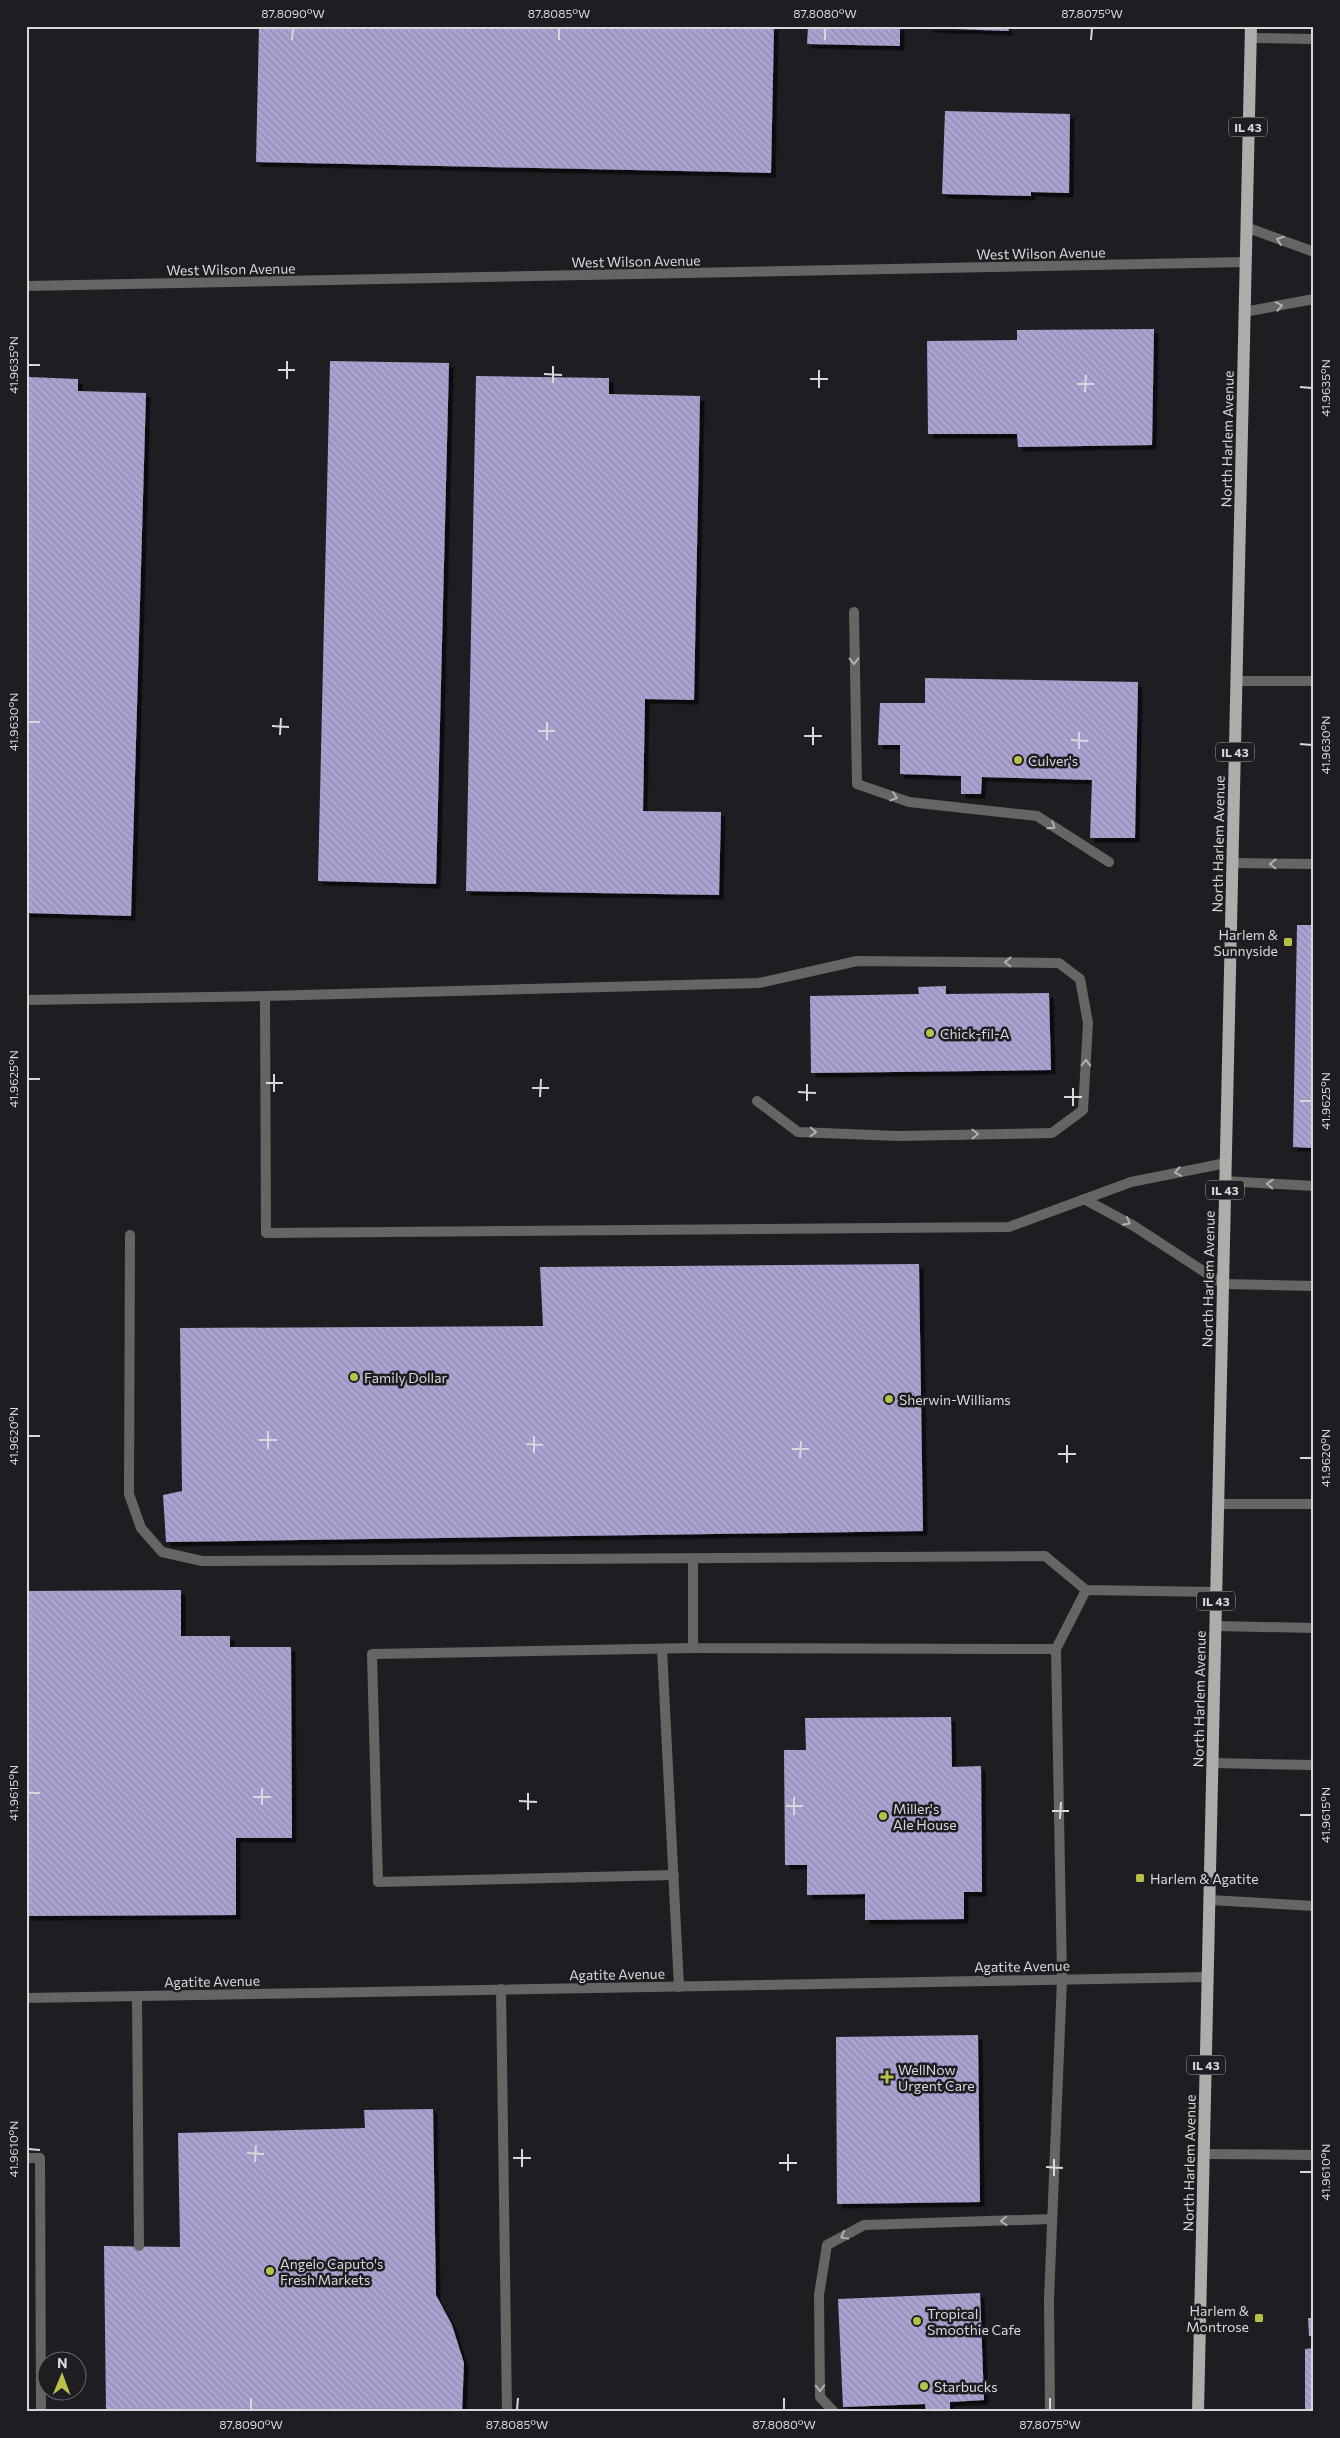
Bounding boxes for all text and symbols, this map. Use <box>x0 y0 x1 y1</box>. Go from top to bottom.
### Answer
text: 87.8090°W <box>261 6 325 20</box>
text: 87.8085°W <box>528 6 590 20</box>
text: 87.8080°W <box>793 6 857 20</box>
text: 87.8075°W <box>1061 6 1123 20</box>
road number: IL 43 <box>1229 118 1267 136</box>
one-way arrow <box>1276 236 1285 246</box>
street label: West Wilson Avenue <box>976 243 1106 263</box>
street label: West Wilson Avenue <box>571 251 701 271</box>
street label: West Wilson Avenue <box>166 259 296 279</box>
one-way arrow <box>1275 301 1283 311</box>
text: 41.9635°N <box>6 336 20 394</box>
text: 41.9635°N <box>1318 359 1332 417</box>
street label: North Harlem Avenue <box>1217 370 1237 508</box>
one-way arrow <box>849 657 860 665</box>
text: 41.9630°N <box>6 693 20 751</box>
text: 41.9630°N <box>1318 716 1332 774</box>
road number: IL 43 <box>1216 742 1254 762</box>
place label: Culver's <box>1028 752 1078 769</box>
marker: Culver's <box>1012 754 1024 766</box>
street label: North Harlem Avenue <box>1208 775 1228 913</box>
one-way arrow <box>889 791 898 801</box>
one-way arrow <box>1047 819 1056 829</box>
one-way arrow <box>1269 859 1276 869</box>
place label: Harlem & Sunnyside <box>1213 926 1279 959</box>
marker: Harlem & Sunnyside <box>1282 936 1294 948</box>
one-way arrow <box>1003 957 1011 967</box>
place label: Chick-fil-A <box>940 1025 1010 1042</box>
marker: Chick-fil-A <box>924 1027 936 1039</box>
text: 41.9625°N <box>6 1050 20 1108</box>
one-way arrow <box>1081 1058 1092 1066</box>
text: 41.9625°N <box>1318 1072 1332 1130</box>
one-way arrow <box>809 1127 817 1138</box>
one-way arrow <box>972 1129 980 1140</box>
one-way arrow <box>1174 1167 1182 1177</box>
one-way arrow <box>1265 1178 1273 1189</box>
road number: IL 43 <box>1206 1180 1244 1200</box>
street label: North Harlem Avenue <box>1198 1210 1218 1348</box>
one-way arrow <box>1122 1216 1131 1226</box>
place label: Family Dollar <box>364 1369 447 1386</box>
marker: Family Dollar <box>348 1371 360 1383</box>
place label: Sherwin-Williams <box>899 1391 1011 1408</box>
marker: Sherwin-Williams <box>883 1393 895 1405</box>
text: 41.9620°N <box>6 1407 20 1465</box>
text: 41.9620°N <box>1318 1429 1332 1487</box>
road number: IL 43 <box>1197 1592 1235 1610</box>
street label: North Harlem Avenue <box>1189 1630 1209 1768</box>
text: 41.9615°N <box>6 1765 20 1821</box>
text: 41.9615°N <box>1318 1787 1332 1843</box>
place label: Miller's Ale House <box>893 1800 957 1833</box>
marker: Miller's Ale House <box>877 1810 889 1822</box>
place label: Harlem & Agatite <box>1150 1870 1259 1887</box>
marker: Harlem & Agatite <box>1134 1872 1146 1884</box>
street label: Agatite Avenue <box>974 1957 1070 1975</box>
street label: Agatite Avenue <box>569 1965 665 1983</box>
street label: Agatite Avenue <box>164 1972 260 1990</box>
road number: IL 43 <box>1187 2056 1225 2074</box>
place label: WellNow Urgent Care <box>898 2061 975 2094</box>
marker: WellNow Urgent Care <box>880 2070 894 2084</box>
street label: North Harlem Avenue <box>1179 2094 1199 2232</box>
text: 41.9610°N <box>6 2121 20 2177</box>
text: 41.9610°N <box>1318 2144 1332 2200</box>
one-way arrow <box>999 2216 1007 2226</box>
one-way arrow <box>840 2230 849 2240</box>
place label: Angelo Caputo's Fresh Markets <box>280 2255 383 2288</box>
marker: Angelo Caputo's Fresh Markets <box>264 2265 276 2277</box>
place label: Harlem & Montrose <box>1186 2302 1250 2335</box>
place label: Tropical Smoothie Cafe <box>927 2305 1021 2338</box>
marker: Harlem & Montrose <box>1253 2312 1265 2324</box>
marker: Tropical Smoothie Cafe <box>911 2315 923 2327</box>
north arrow <box>38 2350 88 2400</box>
text: N <box>57 2354 68 2371</box>
place label: Starbucks <box>934 2378 998 2395</box>
marker: Starbucks <box>918 2380 930 2392</box>
one-way arrow <box>815 2384 825 2392</box>
text: 87.8090°W <box>219 2417 283 2431</box>
text: 87.8085°W <box>486 2417 548 2431</box>
text: 87.8080°W <box>752 2417 816 2431</box>
text: 87.8075°W <box>1019 2417 1081 2431</box>

